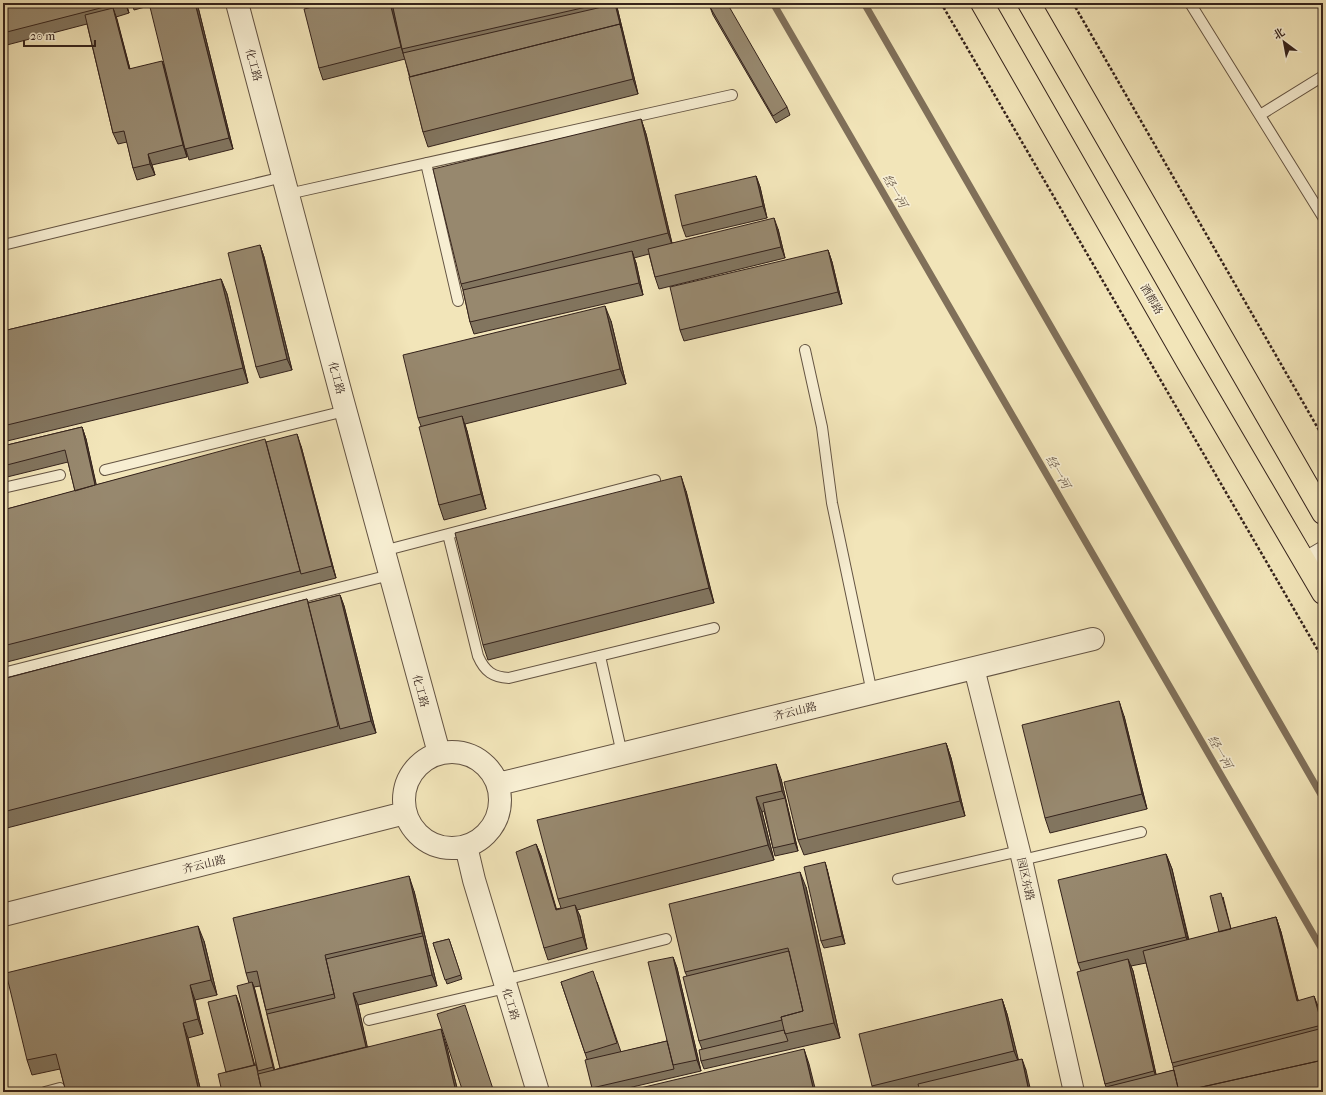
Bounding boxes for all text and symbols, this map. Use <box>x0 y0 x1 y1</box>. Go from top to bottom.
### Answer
scale bar <box>24 22 95 48</box>
north arrow <box>1264 22 1304 62</box>
text: 北 <box>1271 26 1287 42</box>
text: 20 m <box>30 29 55 43</box>
street label: 化工路 <box>243 48 264 83</box>
water label: 经一河 <box>880 172 911 212</box>
street label: 酒都路 <box>1138 282 1165 317</box>
street label: 化工路 <box>326 361 347 396</box>
water label: 经一河 <box>1043 453 1074 493</box>
street label: 化工路 <box>410 674 431 709</box>
street label: 齐云山路 <box>772 700 818 723</box>
water label: 经一河 <box>1205 733 1236 773</box>
street label: 齐云山路 <box>181 853 227 876</box>
street label: 园区东路 <box>1014 856 1037 902</box>
street label: 化工路 <box>499 986 522 1022</box>

